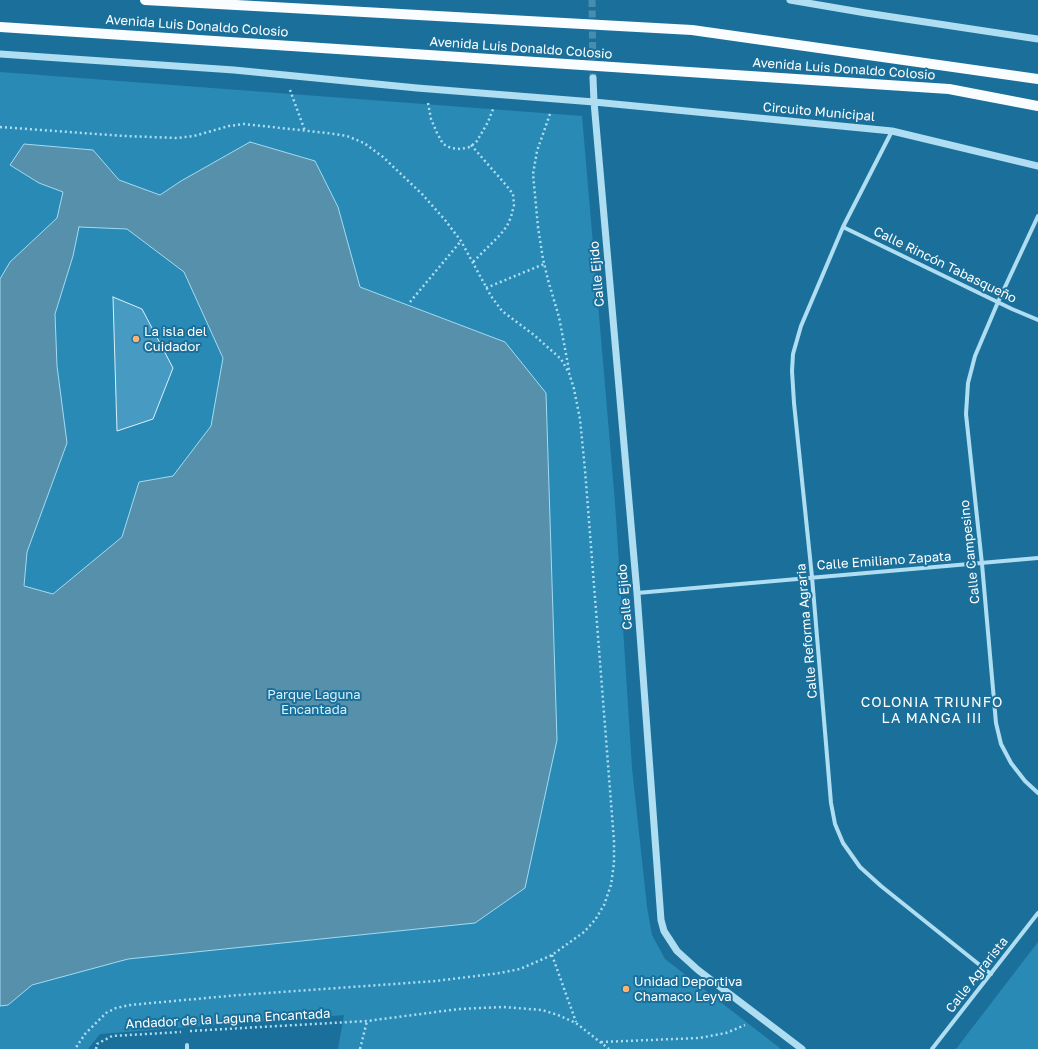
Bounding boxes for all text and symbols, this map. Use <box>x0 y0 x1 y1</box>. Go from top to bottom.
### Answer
street label: Avenida Luis Donaldo Colosio <box>105 12 289 40</box>
street label: Avenida Luis Donaldo Colosio <box>429 34 613 62</box>
street label: Avenida Luis Donaldo Colosio <box>752 55 936 83</box>
street label: Circuito Municipal <box>762 99 876 125</box>
street label: Calle Rincón Tabasqueño <box>871 224 1019 306</box>
street label: Calle Ejido <box>586 241 608 307</box>
place label: La isla del Cuidador <box>144 324 207 355</box>
marker: La isla del Cuidador <box>131 334 141 344</box>
street label: Calle Campesino <box>957 499 983 605</box>
street label: Calle Emiliano Zapata <box>816 549 952 573</box>
street label: Calle Reforma Agraria <box>793 563 821 699</box>
street label: Calle Ejido <box>614 564 636 630</box>
park label: Parque Laguna Encantada <box>267 687 361 718</box>
district label: COLONIA TRIUNFO LA MANGA III <box>861 695 1003 728</box>
street label: Calle Agrarista <box>943 934 1011 1016</box>
place label: Unidad Deportiva Chamaco Leyva <box>634 974 742 1005</box>
marker: Unidad Deportiva Chamaco Leyva <box>621 984 631 994</box>
street label: Andador de la Laguna Encantada <box>125 1006 331 1032</box>

